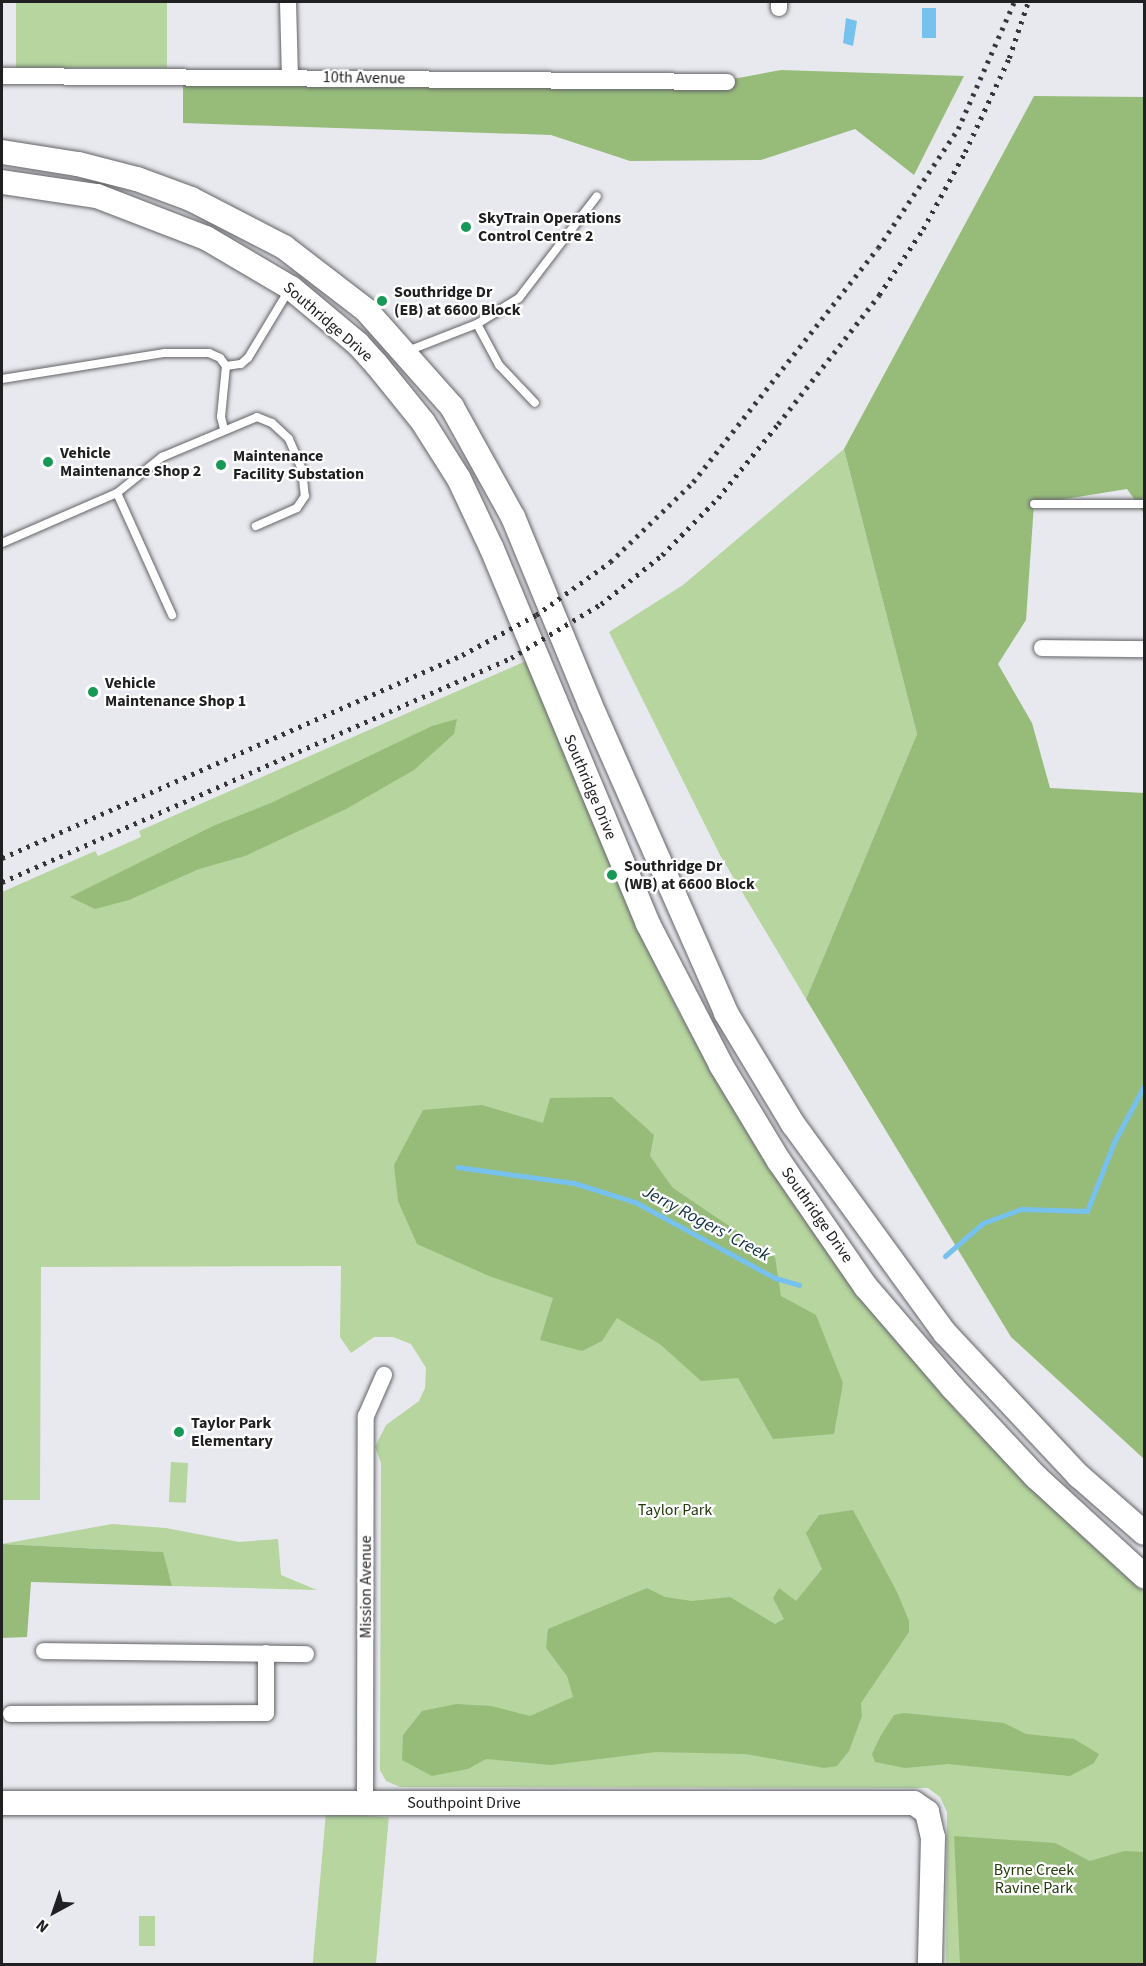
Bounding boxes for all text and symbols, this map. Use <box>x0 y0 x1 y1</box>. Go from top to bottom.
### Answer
street label: 10th Avenue <box>323 68 405 88</box>
place label: SkyTrain Operations Control Centre 2 <box>478 208 621 246</box>
marker: SkyTrain Operations Control Centre 2 <box>459 220 473 234</box>
street label: Southridge Drive <box>279 278 377 366</box>
place label: Southridge Dr (EB) at 6600 Block <box>394 282 521 320</box>
marker: Southridge Dr (EB) at 6600 Block <box>375 294 389 308</box>
place label: Vehicle Maintenance Shop 2 <box>60 443 201 481</box>
place label: Maintenance Facility Substation <box>233 446 364 484</box>
marker: Vehicle Maintenance Shop 2 <box>41 455 55 469</box>
marker: Maintenance Facility Substation <box>214 458 228 472</box>
place label: Vehicle Maintenance Shop 1 <box>105 673 246 711</box>
marker: Vehicle Maintenance Shop 1 <box>86 685 100 699</box>
street label: Southridge Drive <box>559 732 621 842</box>
place label: Southridge Dr (WB) at 6600 Block <box>624 856 755 894</box>
marker: Southridge Dr (WB) at 6600 Block <box>605 868 619 882</box>
street label: Southridge Drive <box>777 1164 857 1266</box>
water label: Jerry Rogers' Creek <box>639 1181 773 1267</box>
place label: Taylor Park Elementary <box>191 1413 273 1451</box>
marker: Taylor Park Elementary <box>172 1425 186 1439</box>
park label: Taylor Park <box>638 1500 712 1520</box>
street label: Mission Avenue <box>356 1536 376 1638</box>
street label: Southpoint Drive <box>407 1793 521 1813</box>
park label: Byrne Creek Ravine Park <box>994 1860 1074 1898</box>
north arrow <box>24 1882 84 1942</box>
text: N <box>31 1914 54 1938</box>

